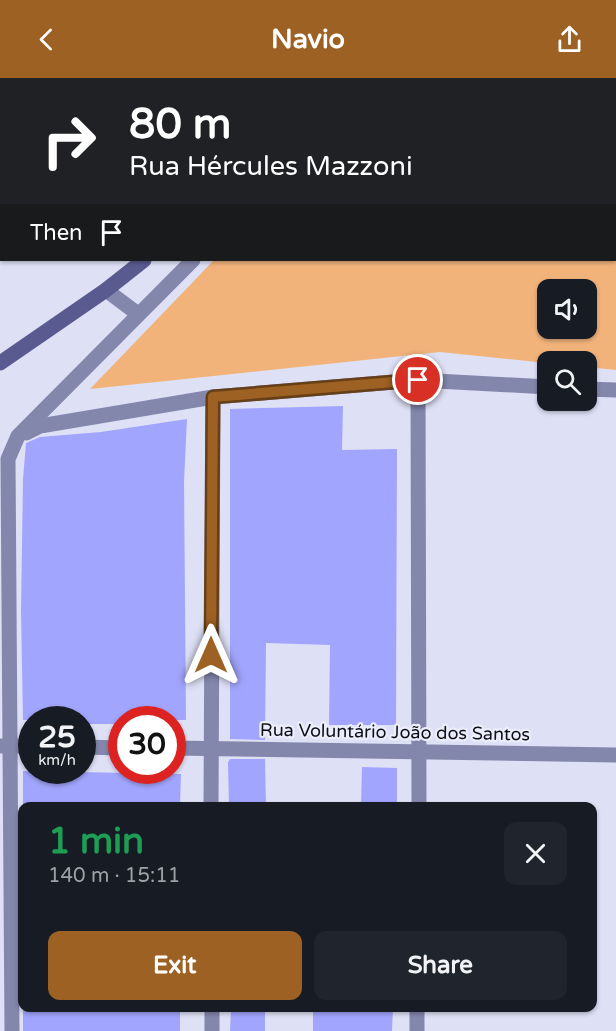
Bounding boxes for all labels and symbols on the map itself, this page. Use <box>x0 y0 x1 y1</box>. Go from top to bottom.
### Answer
pin <box>392 354 443 405</box>
position arrow <box>179 623 243 687</box>
speed limit sign: 30 <box>108 706 186 784</box>
street label: Rua Voluntário João dos Santos <box>260 719 530 745</box>

